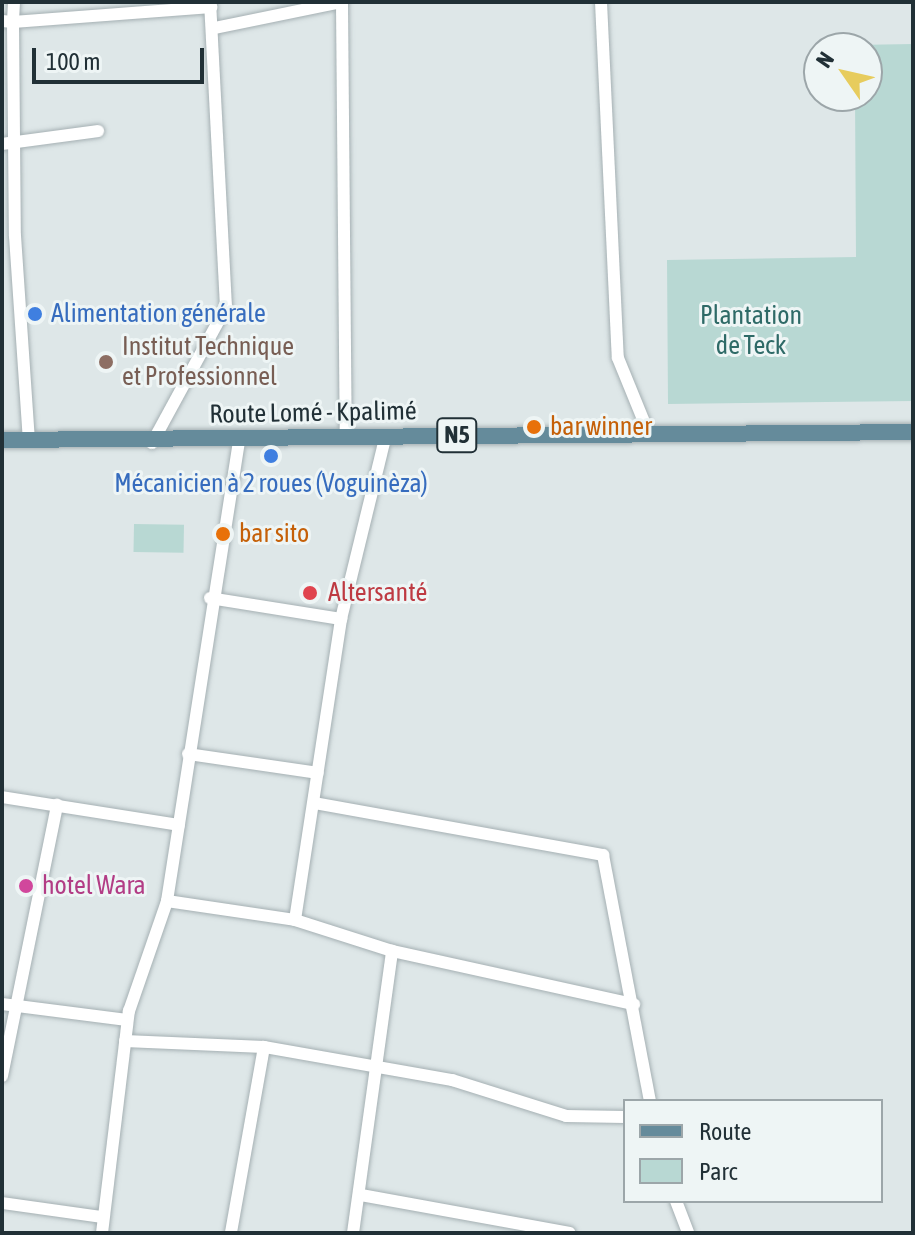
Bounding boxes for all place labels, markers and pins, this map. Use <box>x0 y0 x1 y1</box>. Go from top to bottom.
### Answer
place label: Alimentation générale <box>51 298 266 330</box>
marker: Alimentation générale <box>26 305 44 323</box>
place label: Institut Technique et Professionnel <box>122 331 294 392</box>
marker: Institut Technique et Professionnel <box>97 353 115 371</box>
place label: bar winner <box>550 411 652 443</box>
marker: bar winner <box>525 418 543 436</box>
marker: Mécanicien à 2 roues (Voguinèza) <box>262 447 280 465</box>
place label: Mécanicien à 2 roues (Voguinèza) <box>114 468 428 500</box>
place label: bar sito <box>239 518 309 550</box>
marker: bar sito <box>214 525 232 543</box>
place label: Altersanté <box>328 577 427 609</box>
marker: Altersanté <box>299 582 321 604</box>
place label: hotel Wara <box>42 870 146 902</box>
marker: hotel Wara <box>17 877 35 895</box>

